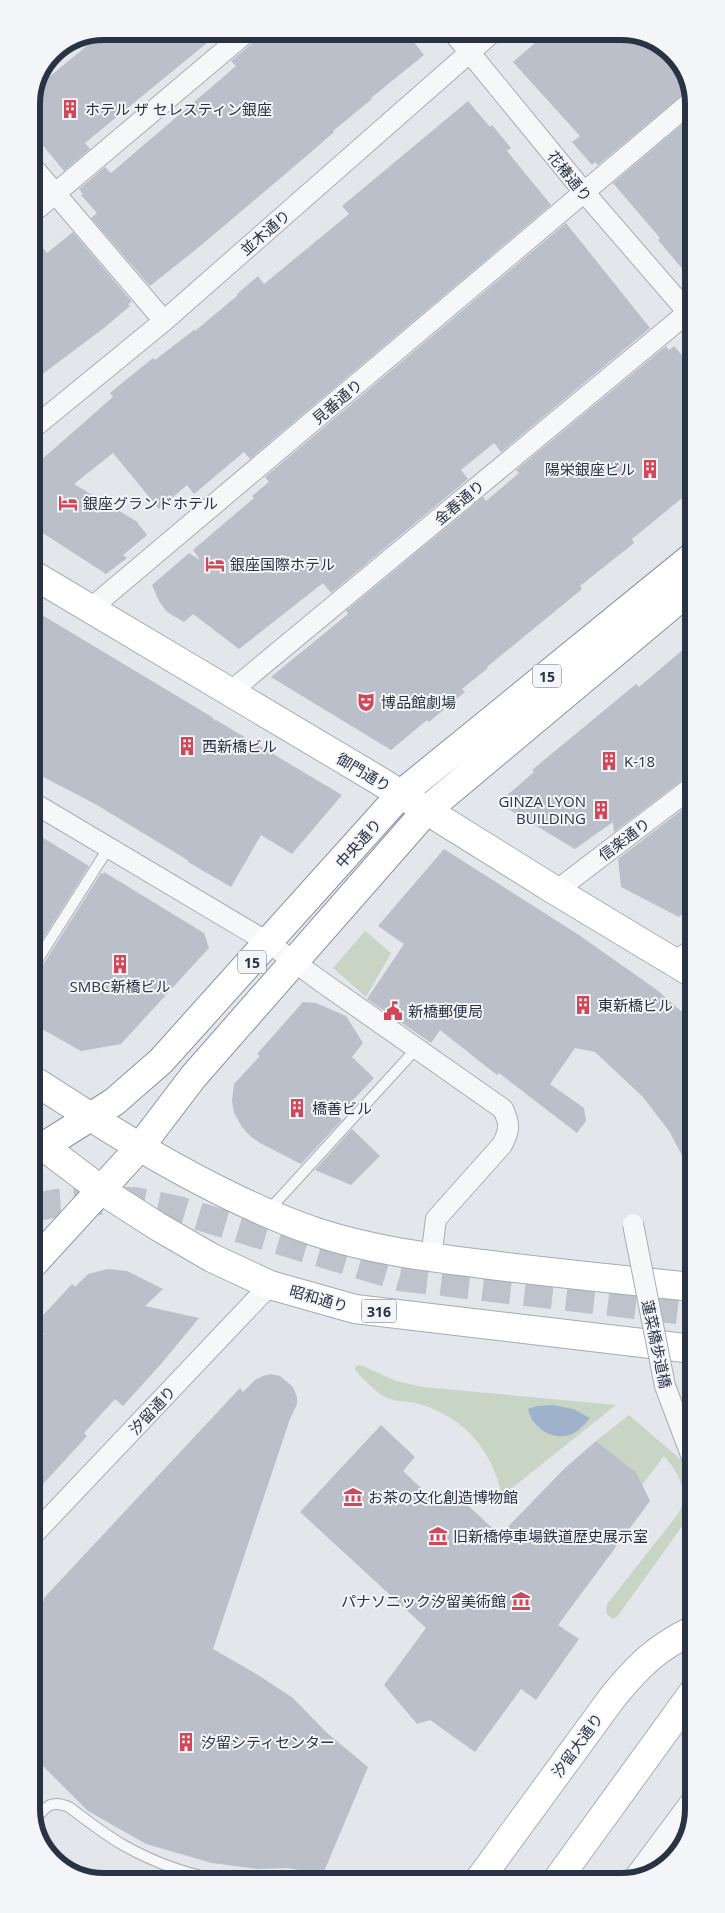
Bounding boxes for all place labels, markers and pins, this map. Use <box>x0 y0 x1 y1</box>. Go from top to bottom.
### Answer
building icon: ホテル ザ セレスティン銀座 <box>59 98 81 120</box>
place label: ホテル ザ セレスティン銀座 <box>85 99 272 119</box>
building icon: 陽栄銀座ビル <box>639 458 661 480</box>
place label: 陽栄銀座ビル <box>545 459 635 479</box>
hotel icon: 銀座グランドホテル <box>57 492 79 514</box>
place label: 銀座グランドホテル <box>83 493 218 513</box>
hotel icon: 銀座国際ホテル <box>204 553 226 575</box>
place label: 銀座国際ホテル <box>230 554 335 574</box>
theatre icon: 博品館劇場 <box>355 691 377 713</box>
place label: 博品館劇場 <box>381 692 456 712</box>
building icon: 西新橋ビル <box>176 735 198 757</box>
place label: 西新橋ビル <box>202 736 277 756</box>
building icon: K-18 <box>598 750 620 772</box>
place label: K-18 <box>624 751 655 771</box>
place label: GINZA LYON BUILDING <box>498 791 586 828</box>
building icon: GINZA LYON BUILDING <box>590 799 612 821</box>
building icon: SMBC新橋ビル <box>109 953 131 975</box>
place label: SMBC新橋ビル <box>70 976 170 996</box>
building icon: 東新橋ビル <box>572 994 594 1016</box>
place label: 東新橋ビル <box>598 995 673 1015</box>
public building icon: 新橋郵便局 <box>382 1000 404 1022</box>
place label: 新橋郵便局 <box>408 1001 483 1021</box>
building icon: 橋善ビル <box>286 1097 308 1119</box>
place label: 橋善ビル <box>312 1098 372 1118</box>
museum icon: お茶の文化創造博物館 <box>342 1486 364 1508</box>
place label: お茶の文化創造博物館 <box>368 1487 518 1507</box>
museum icon: 旧新橋停車場鉄道歴史展示室 <box>427 1525 449 1547</box>
place label: 旧新橋停車場鉄道歴史展示室 <box>453 1526 648 1546</box>
museum icon: パナソニック汐留美術館 <box>510 1590 532 1612</box>
place label: パナソニック汐留美術館 <box>341 1591 506 1611</box>
building icon: 汐留シティセンター <box>175 1731 197 1753</box>
place label: 汐留シティセンター <box>201 1732 335 1752</box>

